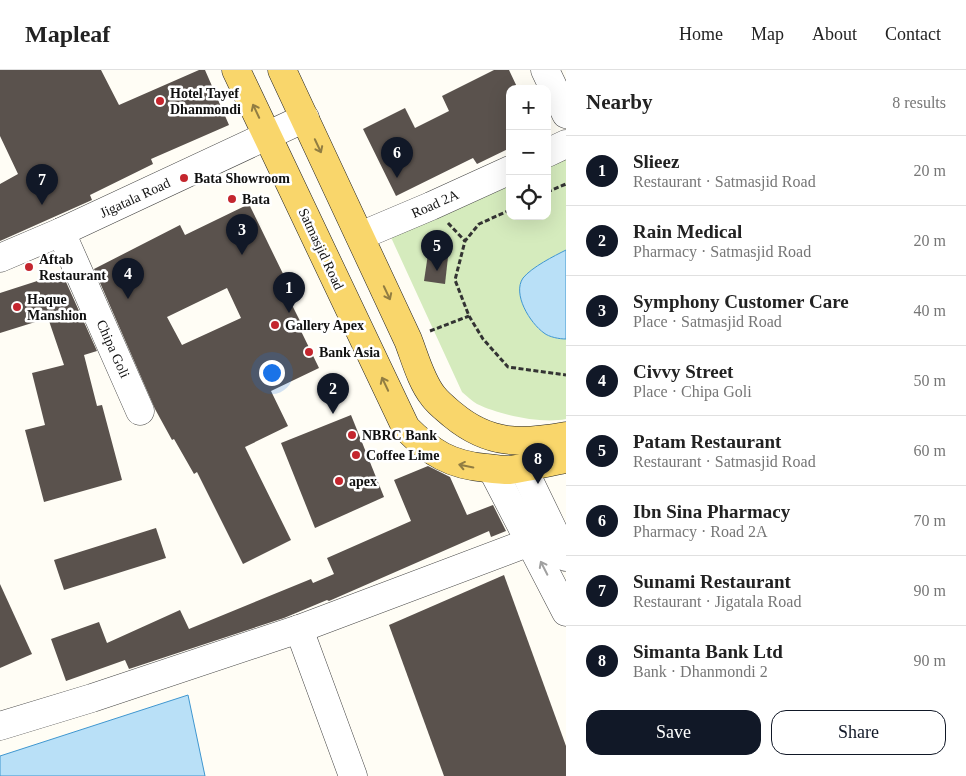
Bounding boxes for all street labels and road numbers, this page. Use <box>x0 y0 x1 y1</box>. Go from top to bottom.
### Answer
street label: Jigatala Road <box>97 175 173 221</box>
street label: Road 2A <box>409 187 462 221</box>
street label: Satmasjid Road <box>296 206 346 292</box>
street label: Chipa Goli <box>94 318 132 380</box>

